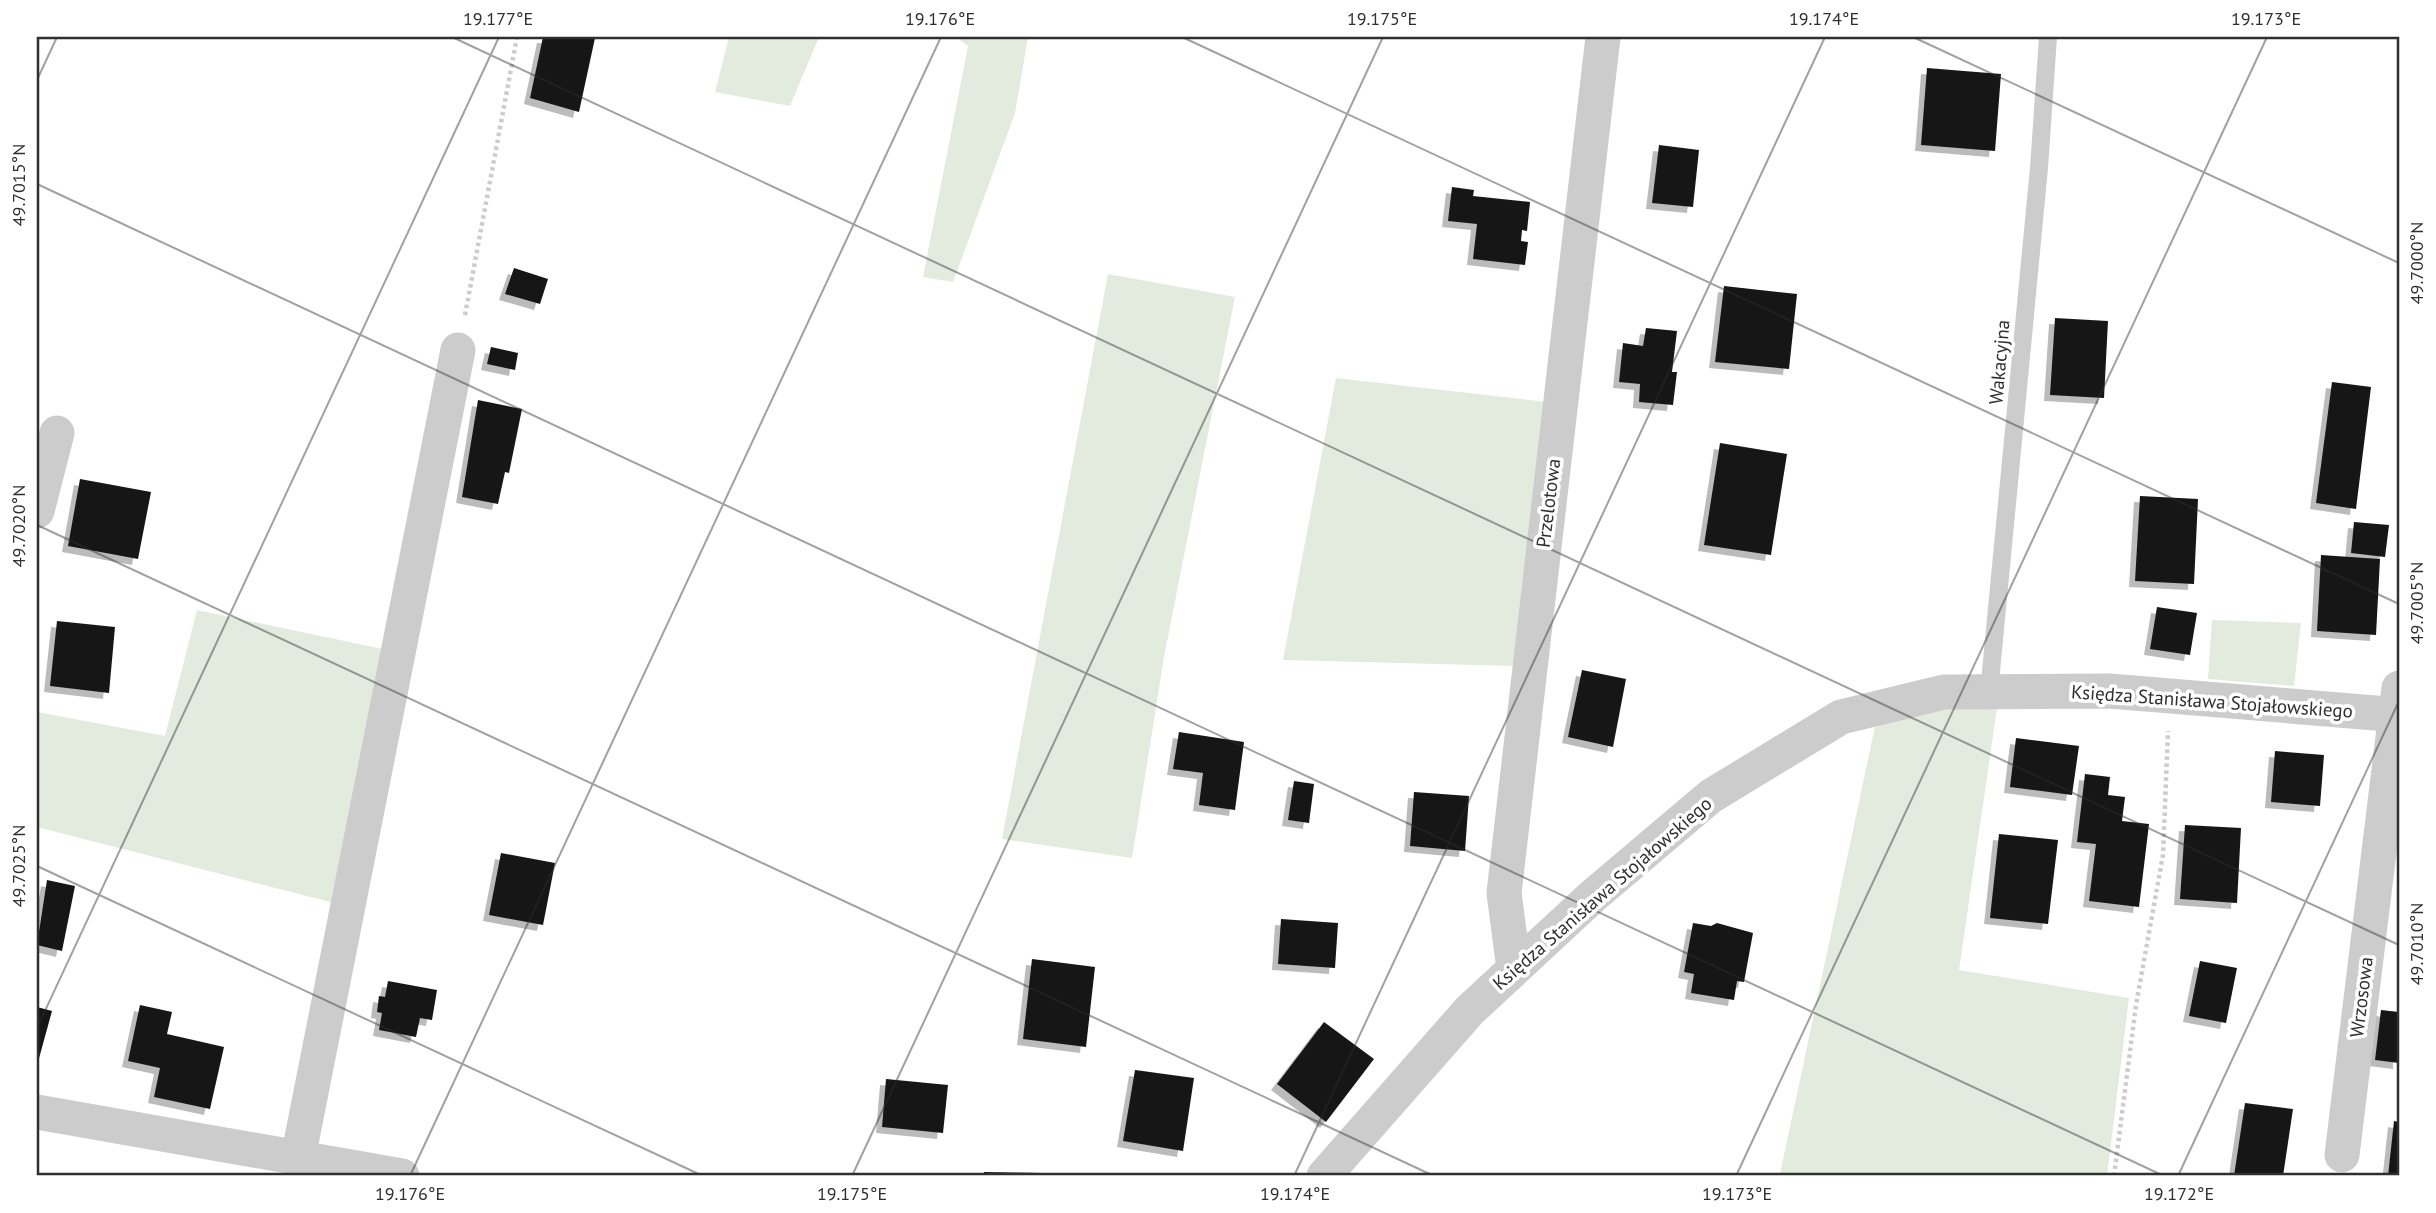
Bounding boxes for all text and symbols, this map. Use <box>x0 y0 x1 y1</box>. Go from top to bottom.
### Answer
text: 19.177°E <box>463 7 533 30</box>
text: 19.176°E <box>905 7 975 30</box>
text: 19.175°E <box>1347 7 1417 30</box>
text: 19.174°E <box>1789 7 1859 30</box>
text: 19.173°E <box>2231 7 2301 30</box>
text: 49.7015°N <box>7 144 30 226</box>
text: 49.7000°N <box>2405 222 2428 304</box>
street label: Wakacyjna <box>1983 319 2015 405</box>
street label: Przelotowa <box>1531 457 1565 549</box>
text: 49.7020°N <box>7 485 30 567</box>
text: 49.7005°N <box>2405 562 2428 644</box>
street label: Księdza Stanisława Stojałowskiego <box>2070 679 2354 723</box>
street label: Księdza Stanisława Stojałowskiego <box>1488 791 1716 995</box>
text: 49.7025°N <box>7 825 30 907</box>
text: 49.7010°N <box>2405 903 2428 985</box>
street label: Wrzosowa <box>2344 955 2378 1039</box>
text: 19.176°E <box>375 1182 445 1205</box>
text: 19.175°E <box>817 1182 887 1205</box>
text: 19.174°E <box>1260 1182 1330 1205</box>
text: 19.173°E <box>1702 1182 1772 1205</box>
text: 19.172°E <box>2144 1182 2214 1205</box>

